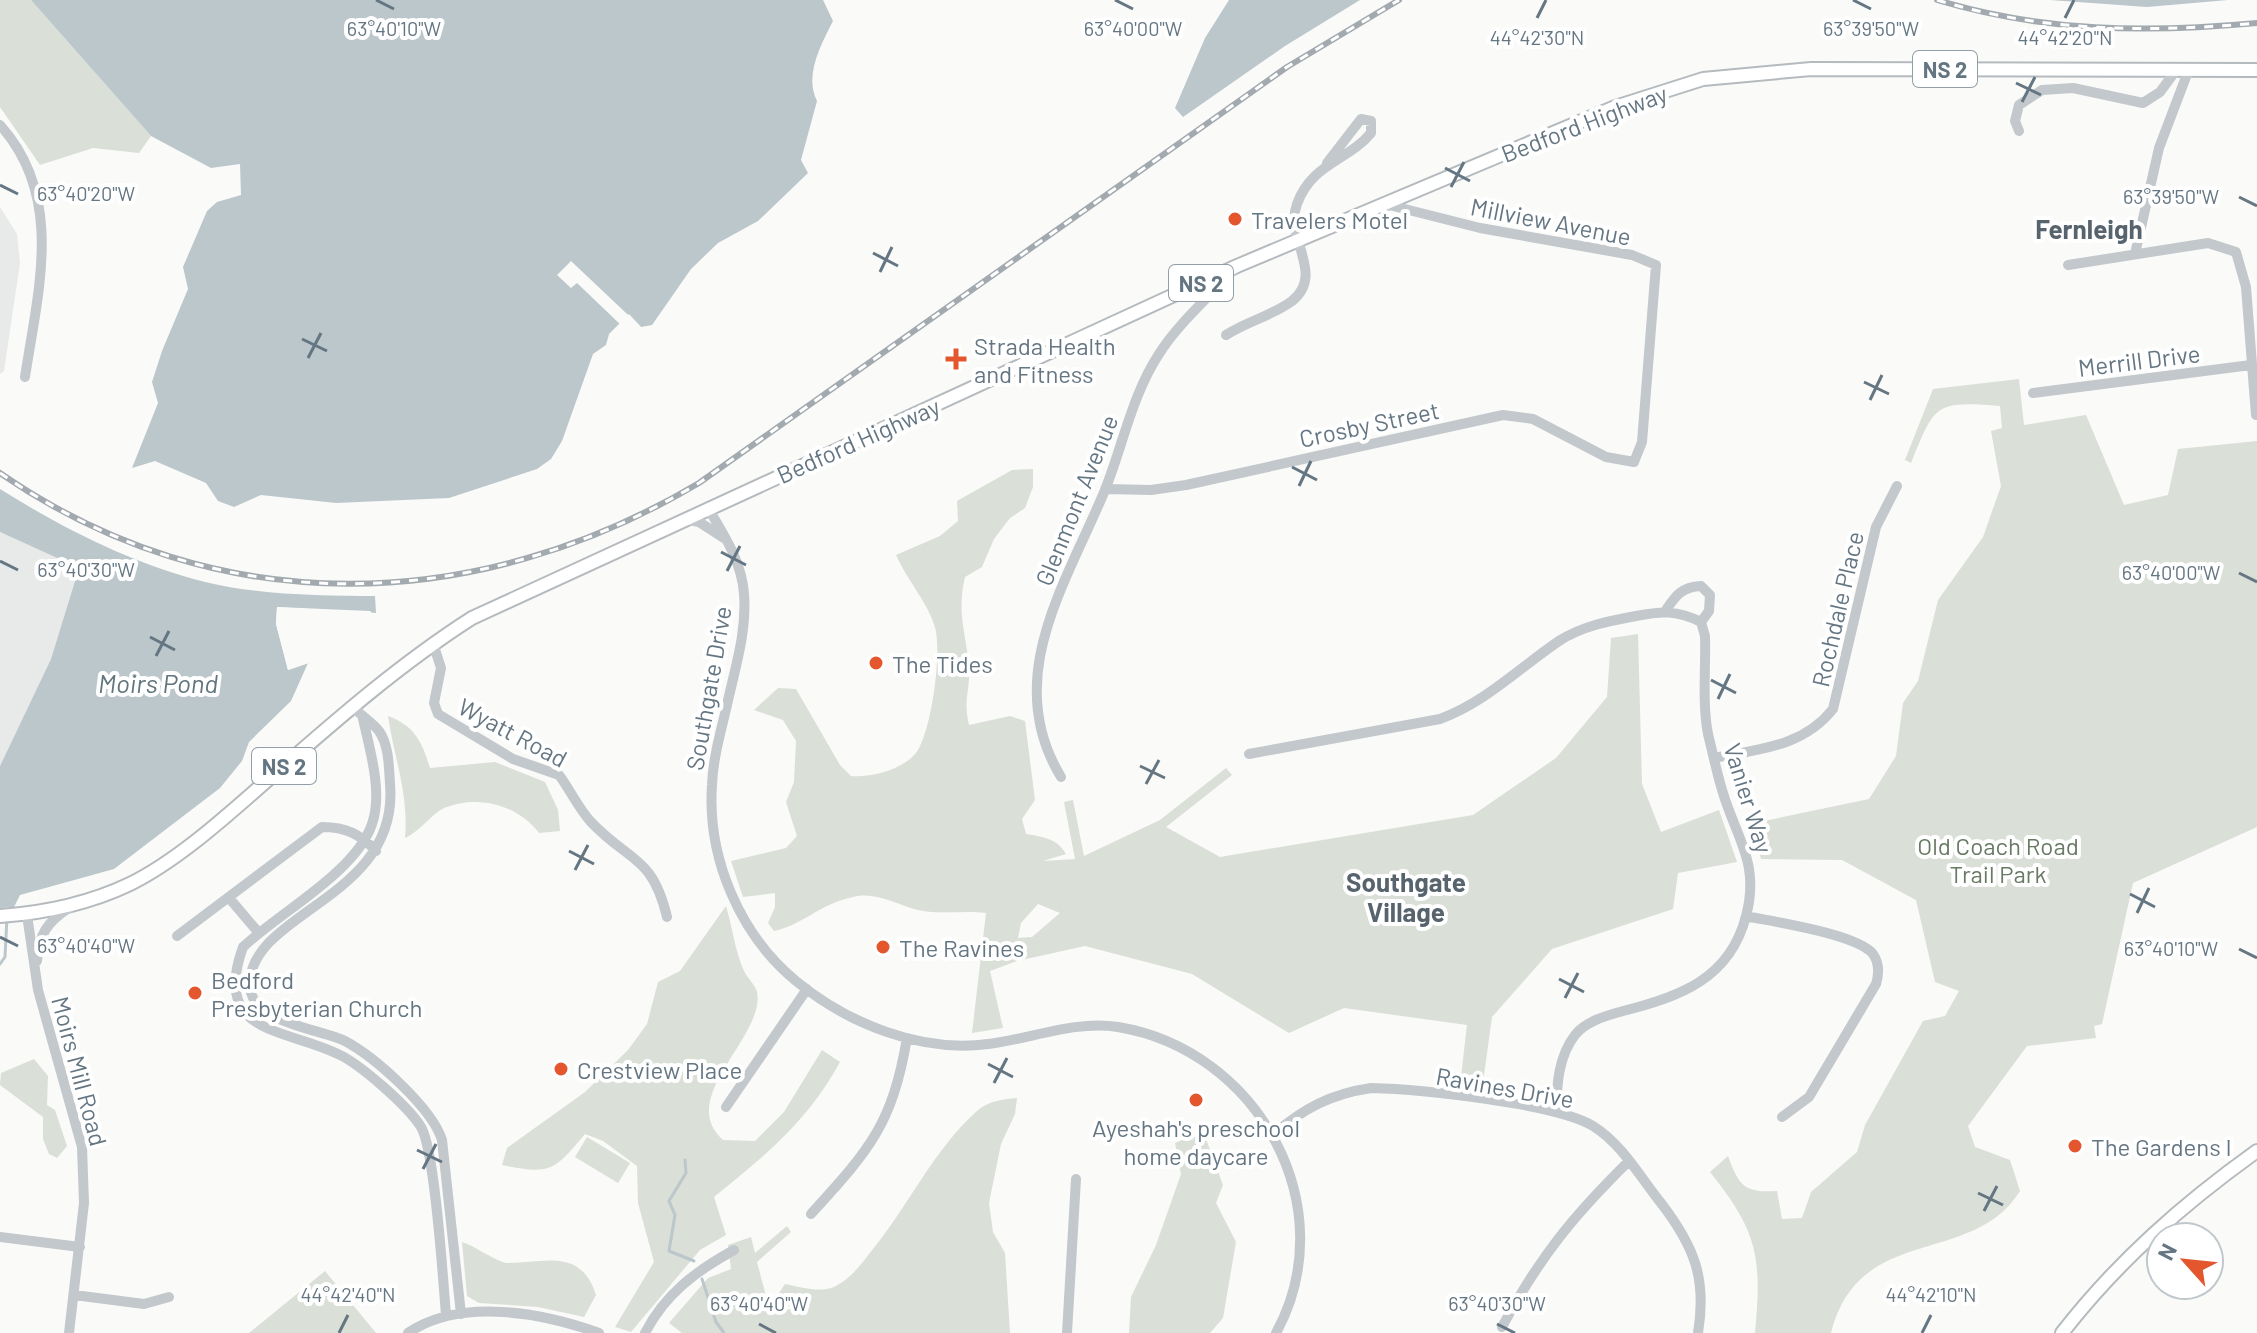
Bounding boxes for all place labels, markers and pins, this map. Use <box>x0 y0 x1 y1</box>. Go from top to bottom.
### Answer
place label: Travelers Motel <box>1251 205 1408 234</box>
marker: Travelers Motel <box>1226 210 1244 228</box>
place label: Strada Health and Fitness <box>974 331 1116 388</box>
marker: Strada Health and Fitness <box>945 348 967 370</box>
place label: The Tides <box>892 649 993 678</box>
marker: The Tides <box>867 654 885 672</box>
place label: The Ravines <box>899 933 1024 962</box>
marker: The Ravines <box>874 938 892 956</box>
place label: Bedford Presbyterian Church <box>211 965 422 1022</box>
marker: Bedford Presbyterian Church <box>186 984 204 1002</box>
place label: Crestview Place <box>577 1055 742 1084</box>
marker: Crestview Place <box>552 1060 570 1078</box>
marker: Ayeshah's preschool home daycare <box>1187 1091 1205 1109</box>
place label: Ayeshah's preschool home daycare <box>1092 1113 1300 1170</box>
place label: The Gardens I <box>2091 1132 2232 1161</box>
marker: The Gardens I <box>2066 1137 2084 1155</box>

